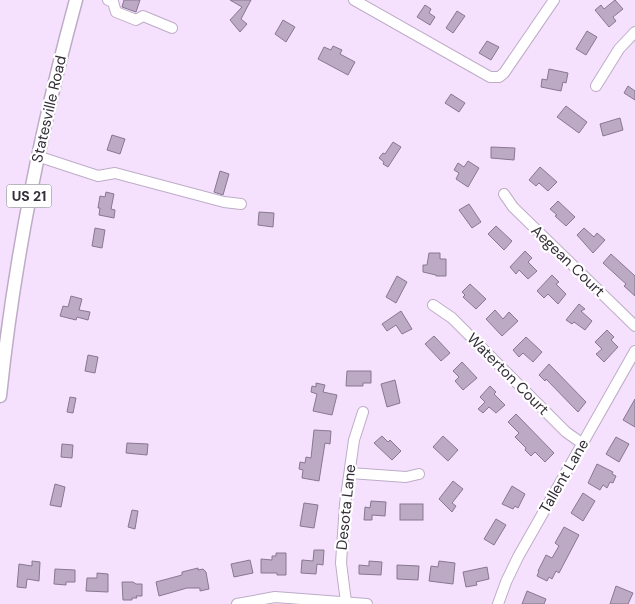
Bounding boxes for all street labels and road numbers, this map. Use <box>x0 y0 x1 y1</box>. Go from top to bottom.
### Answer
street label: Statesville Road <box>27 53 71 165</box>
road number: US 21 <box>6 185 52 208</box>
street label: Aegean Court <box>527 221 609 301</box>
street label: Waterton Court <box>463 329 553 419</box>
street label: Tallent Lane <box>535 435 593 517</box>
street label: Desota Lane <box>332 463 360 551</box>

